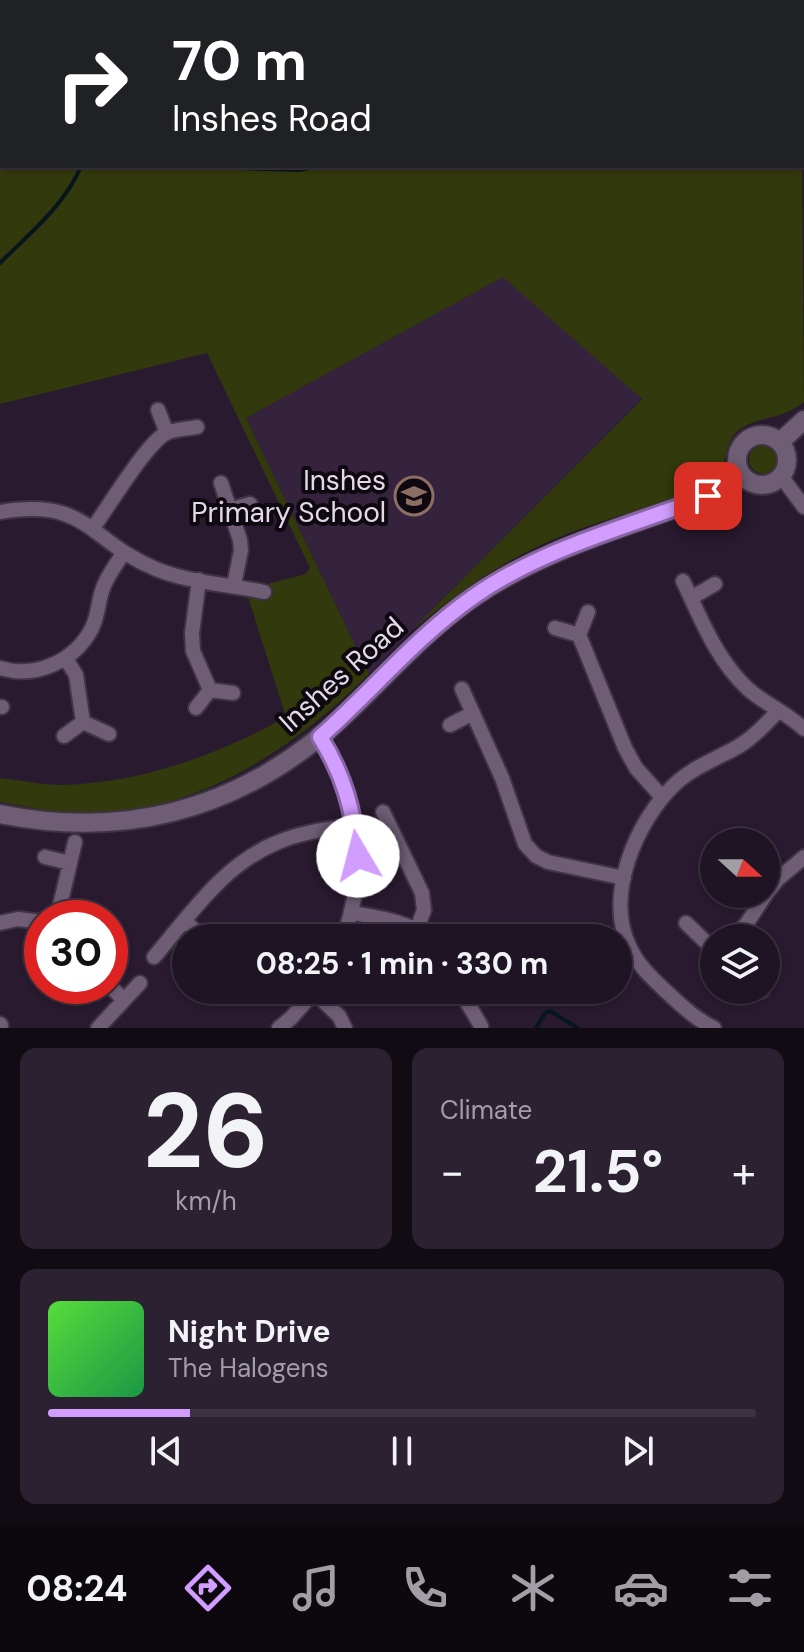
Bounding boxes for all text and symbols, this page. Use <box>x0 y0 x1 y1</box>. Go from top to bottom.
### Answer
text: 70 m <box>172 24 307 97</box>
icon: right <box>40 32 144 136</box>
text: Inshes Road <box>172 95 372 142</box>
place label: Inshes Primary School <box>191 462 386 531</box>
pin <box>674 462 742 530</box>
icon: arrive <box>686 474 730 518</box>
school or university icon: Inshes Primary School <box>393 475 435 517</box>
street label: Inshes Road <box>271 609 411 740</box>
position arrow <box>316 814 400 898</box>
north arrow <box>700 828 780 908</box>
map controls <box>700 828 780 1004</box>
speed limit sign: 30 <box>24 900 128 1004</box>
button: layers <box>700 924 780 1004</box>
text: 08:25 · 1 min · 330 m <box>256 944 548 983</box>
text: 26 <box>143 1064 269 1199</box>
text: Climate <box>440 1093 532 1127</box>
text: 21.5° <box>533 1132 663 1211</box>
text: − <box>440 1143 464 1201</box>
text: + <box>732 1143 756 1201</box>
text: km/h <box>175 1184 237 1218</box>
text: Night Drive <box>168 1312 331 1351</box>
text: The Halogens <box>168 1351 328 1385</box>
icon: previous <box>144 1429 188 1473</box>
icon: pause <box>380 1429 424 1473</box>
icon: next <box>616 1429 660 1473</box>
icon: directions <box>180 1560 236 1616</box>
icon: music <box>288 1560 344 1616</box>
icon: phone <box>397 1560 453 1616</box>
icon: climate <box>505 1560 561 1616</box>
icon: car <box>613 1560 669 1616</box>
icon: filters <box>722 1560 778 1616</box>
text: 08:24 <box>26 1565 127 1612</box>

